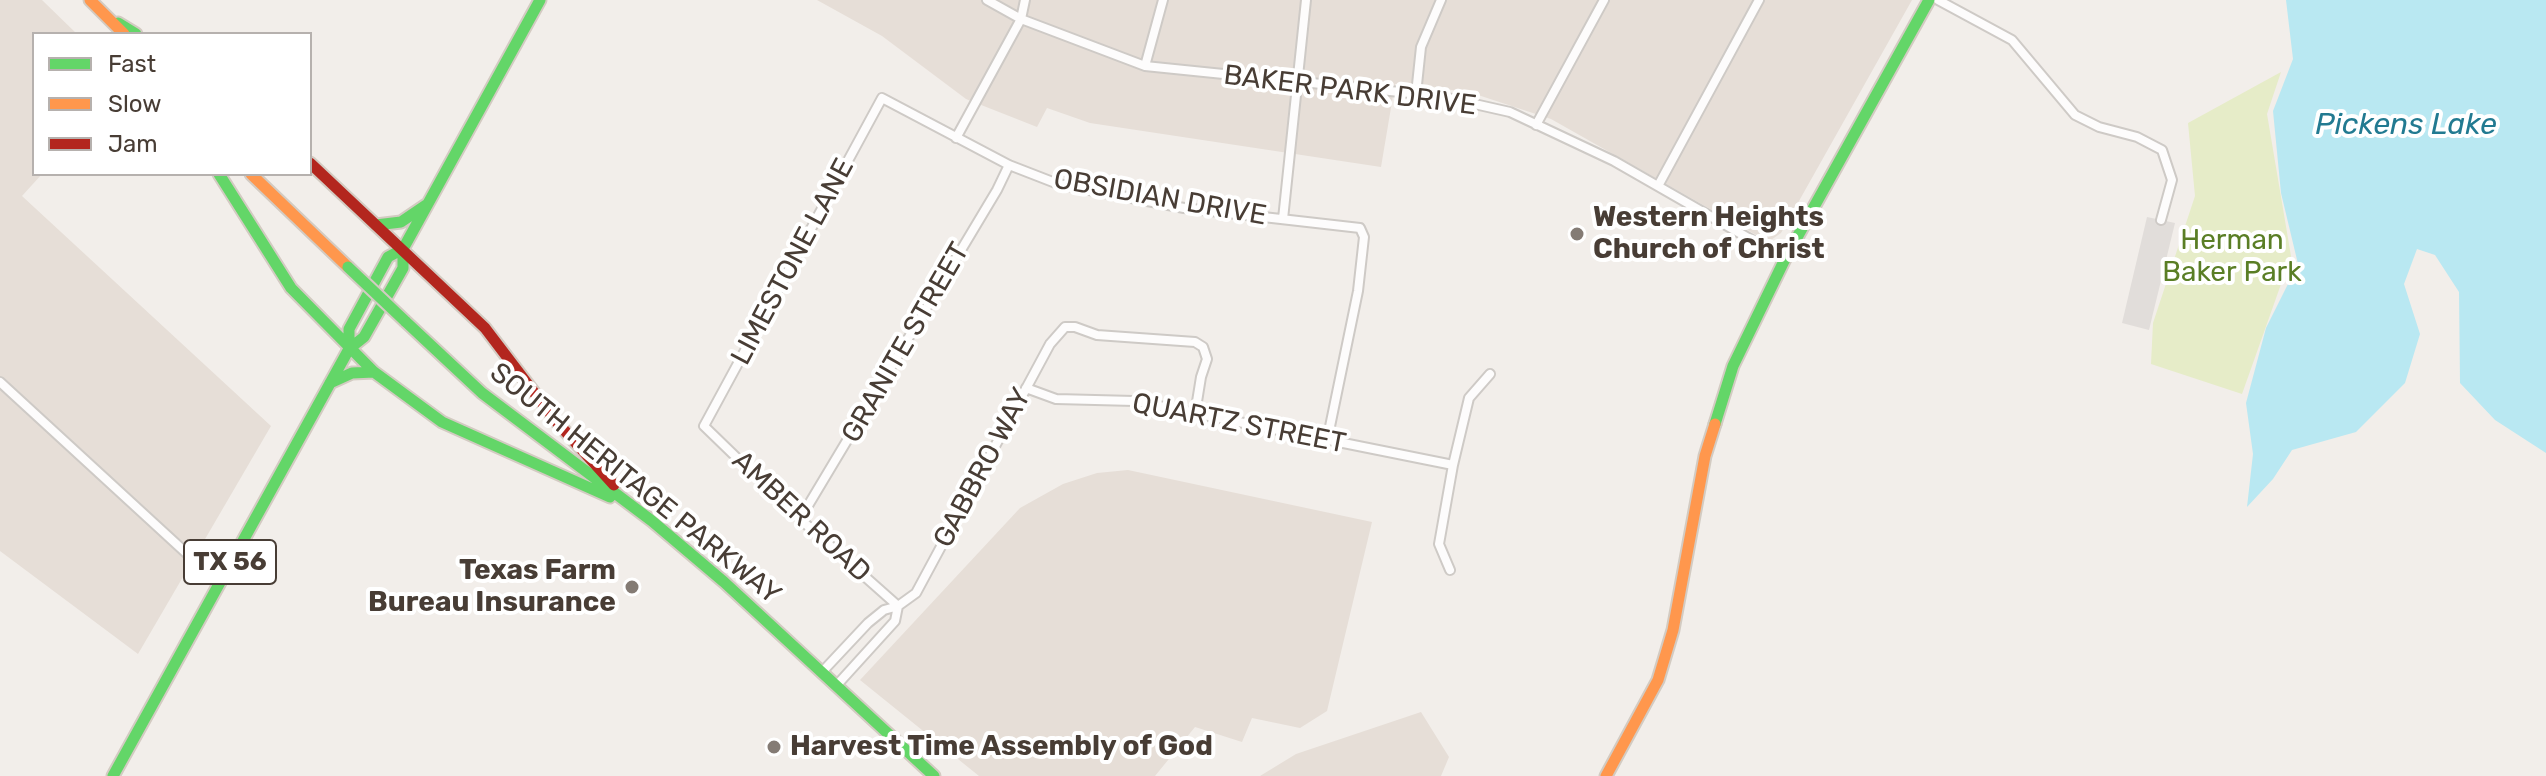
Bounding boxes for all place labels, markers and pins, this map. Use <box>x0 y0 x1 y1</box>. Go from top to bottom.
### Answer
place label: Western Heights Church of Christ <box>1593 201 1824 267</box>
marker: Western Heights Church of Christ <box>1568 225 1586 243</box>
place label: Texas Farm Bureau Insurance <box>368 554 616 620</box>
marker: Texas Farm Bureau Insurance <box>623 578 641 596</box>
place label: Harvest Time Assembly of God <box>790 730 1213 764</box>
marker: Harvest Time Assembly of God <box>765 738 783 756</box>

